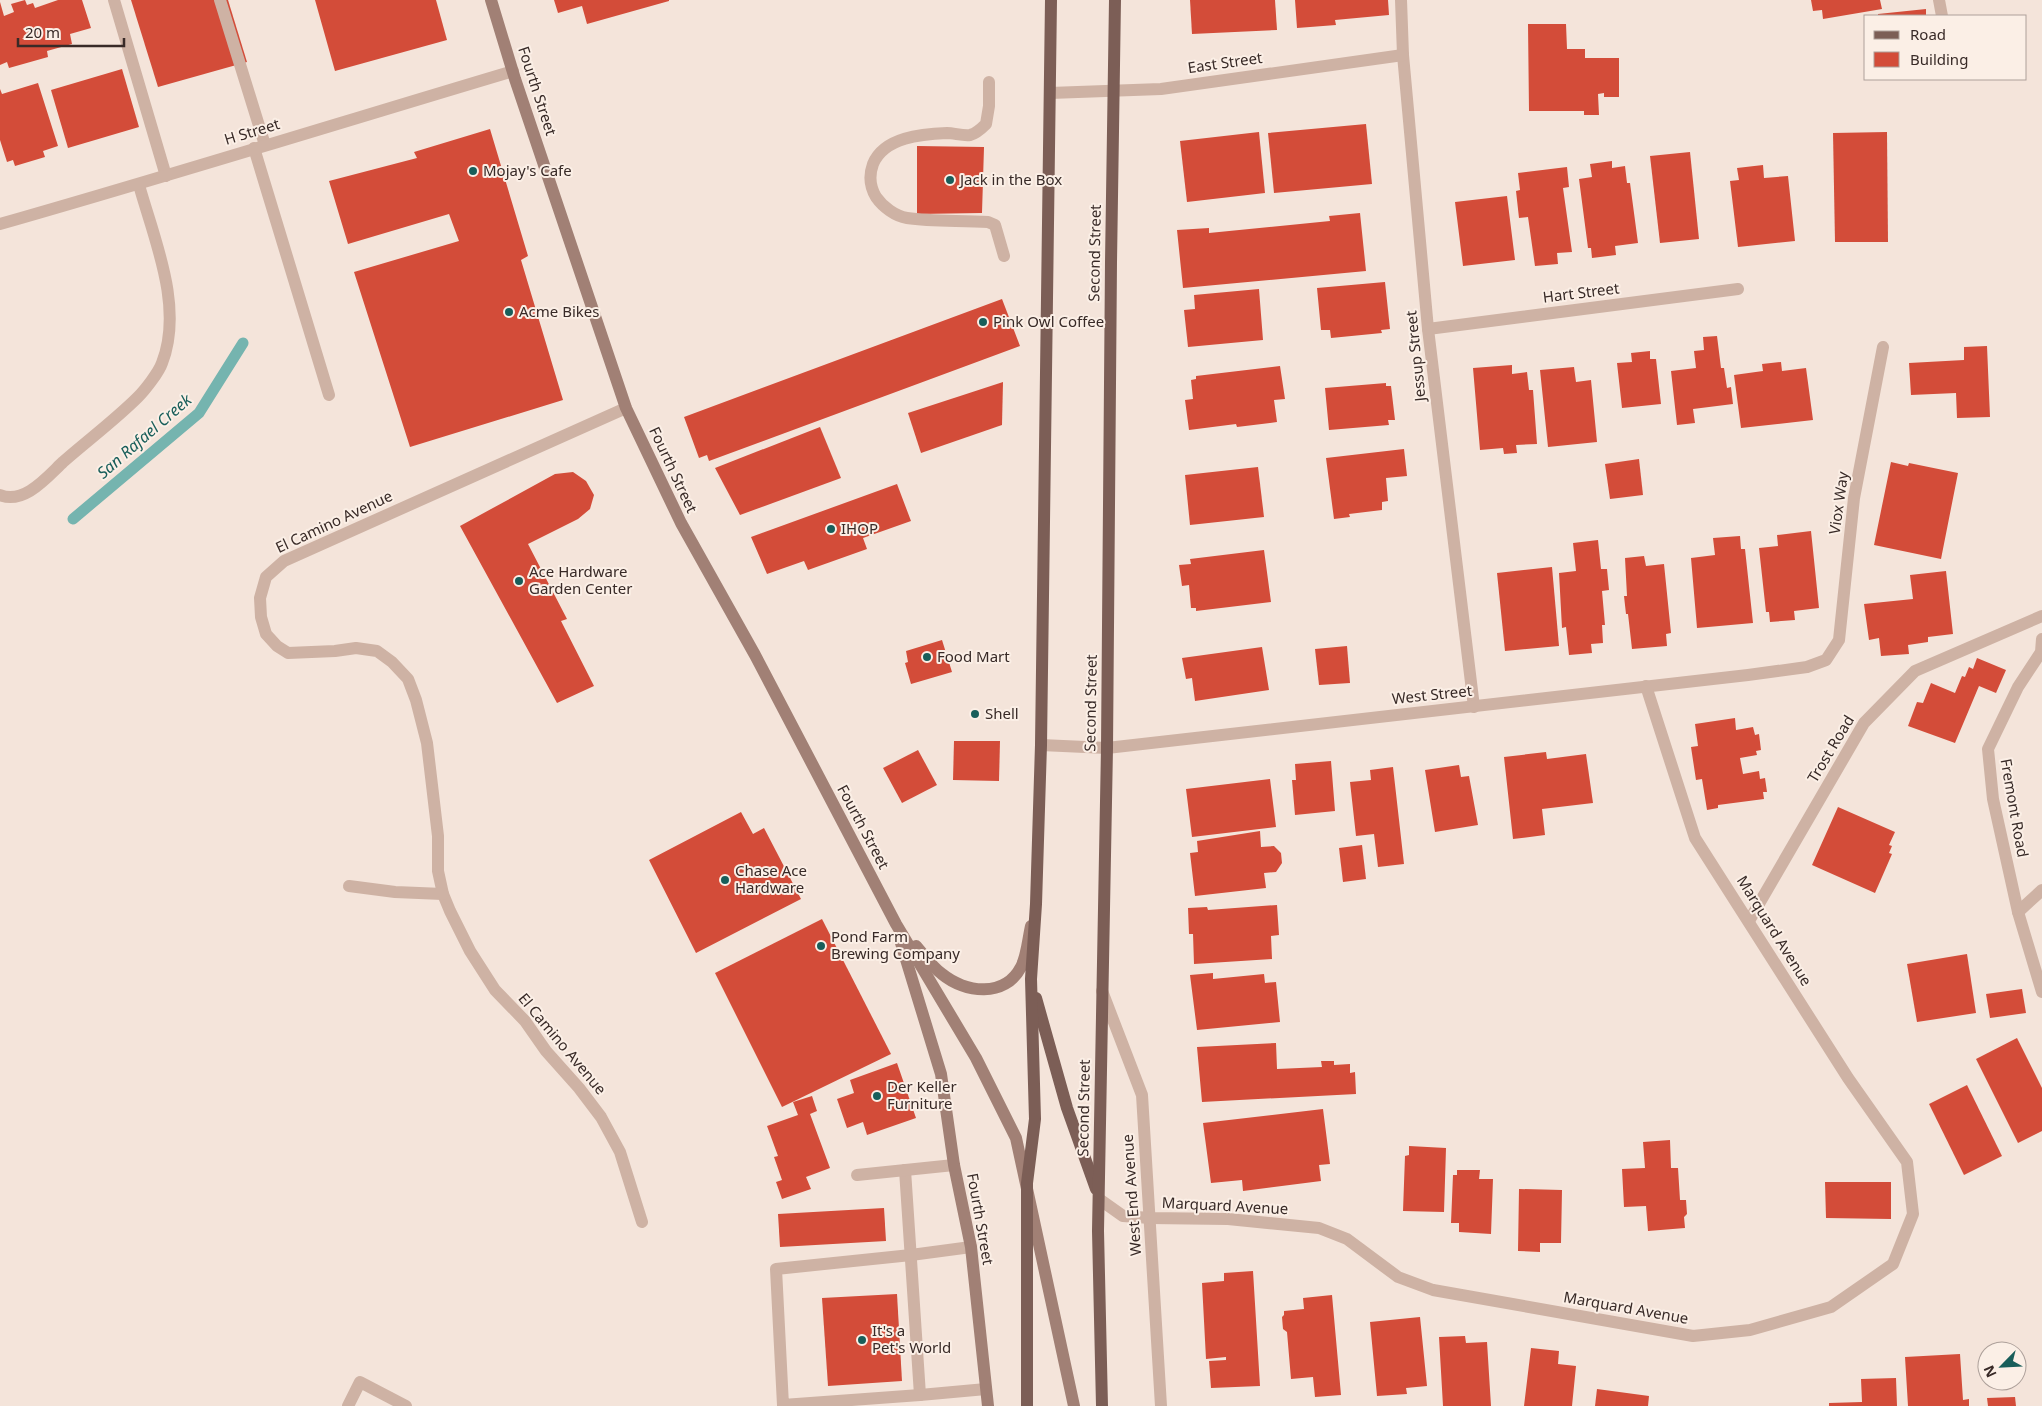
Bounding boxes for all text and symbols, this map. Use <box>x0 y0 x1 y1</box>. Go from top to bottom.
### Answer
scale bar <box>18 15 124 47</box>
legend <box>1864 15 2027 80</box>
text: 20 m <box>25 22 60 42</box>
text: Road <box>1910 24 1946 44</box>
street label: Fourth Street <box>514 43 562 138</box>
street label: East Street <box>1186 47 1264 77</box>
text: Building <box>1910 49 1968 69</box>
street label: H Street <box>222 113 282 149</box>
place label: Mojay's Cafe <box>483 160 572 180</box>
marker: Mojay's Cafe <box>467 165 479 177</box>
place label: Jack in the Box <box>958 169 1062 189</box>
marker: Jack in the Box <box>944 174 956 186</box>
street label: Second Street <box>1083 204 1105 302</box>
street label: Hart Street <box>1541 277 1621 307</box>
place label: Acme Bikes <box>519 301 599 321</box>
marker: Acme Bikes <box>503 306 515 318</box>
street label: Jessup Street <box>1400 309 1430 404</box>
place label: Pink Owl Coffee <box>993 311 1104 331</box>
marker: Pink Owl Coffee <box>977 316 989 328</box>
water label: San Rafael Creek <box>92 388 197 483</box>
street label: Fourth Street <box>645 423 703 516</box>
street label: Viox Way <box>1824 470 1852 536</box>
street label: El Camino Avenue <box>272 485 395 557</box>
place label: IHOP <box>841 518 878 538</box>
marker: IHOP <box>825 523 837 535</box>
place label: Ace Hardware Garden Center <box>529 561 632 598</box>
marker: Ace Hardware Garden Center <box>513 575 525 587</box>
place label: Food Mart <box>937 646 1010 666</box>
marker: Food Mart <box>921 651 933 663</box>
street label: Second Street <box>1079 654 1101 752</box>
street label: West Street <box>1391 680 1474 708</box>
place label: Shell <box>985 703 1019 723</box>
marker: Shell <box>969 708 981 720</box>
street label: Trost Road <box>1802 711 1858 786</box>
street label: Fremont Road <box>1996 757 2034 859</box>
street label: Fourth Street <box>833 781 895 873</box>
place label: Chase Ace Hardware <box>735 860 807 897</box>
street label: Marquard Avenue <box>1733 872 1817 989</box>
marker: Chase Ace Hardware <box>719 874 731 886</box>
place label: Pond Farm Brewing Company <box>831 926 960 963</box>
marker: Pond Farm Brewing Company <box>815 940 827 952</box>
street label: El Camino Avenue <box>514 988 611 1098</box>
street label: Second Street <box>1072 1059 1094 1157</box>
place label: Der Keller Furniture <box>887 1076 957 1113</box>
marker: Der Keller Furniture <box>871 1090 883 1102</box>
street label: West End Avenue <box>1117 1134 1145 1257</box>
street label: Fourth Street <box>963 1171 999 1267</box>
street label: Marquard Avenue <box>1161 1192 1289 1218</box>
street label: Marquard Avenue <box>1562 1286 1690 1328</box>
place label: It's a Pet's World <box>872 1320 951 1357</box>
marker: It's a Pet's World <box>856 1334 868 1346</box>
north arrow <box>1977 1341 2027 1391</box>
text: N <box>1979 1362 2001 1381</box>

